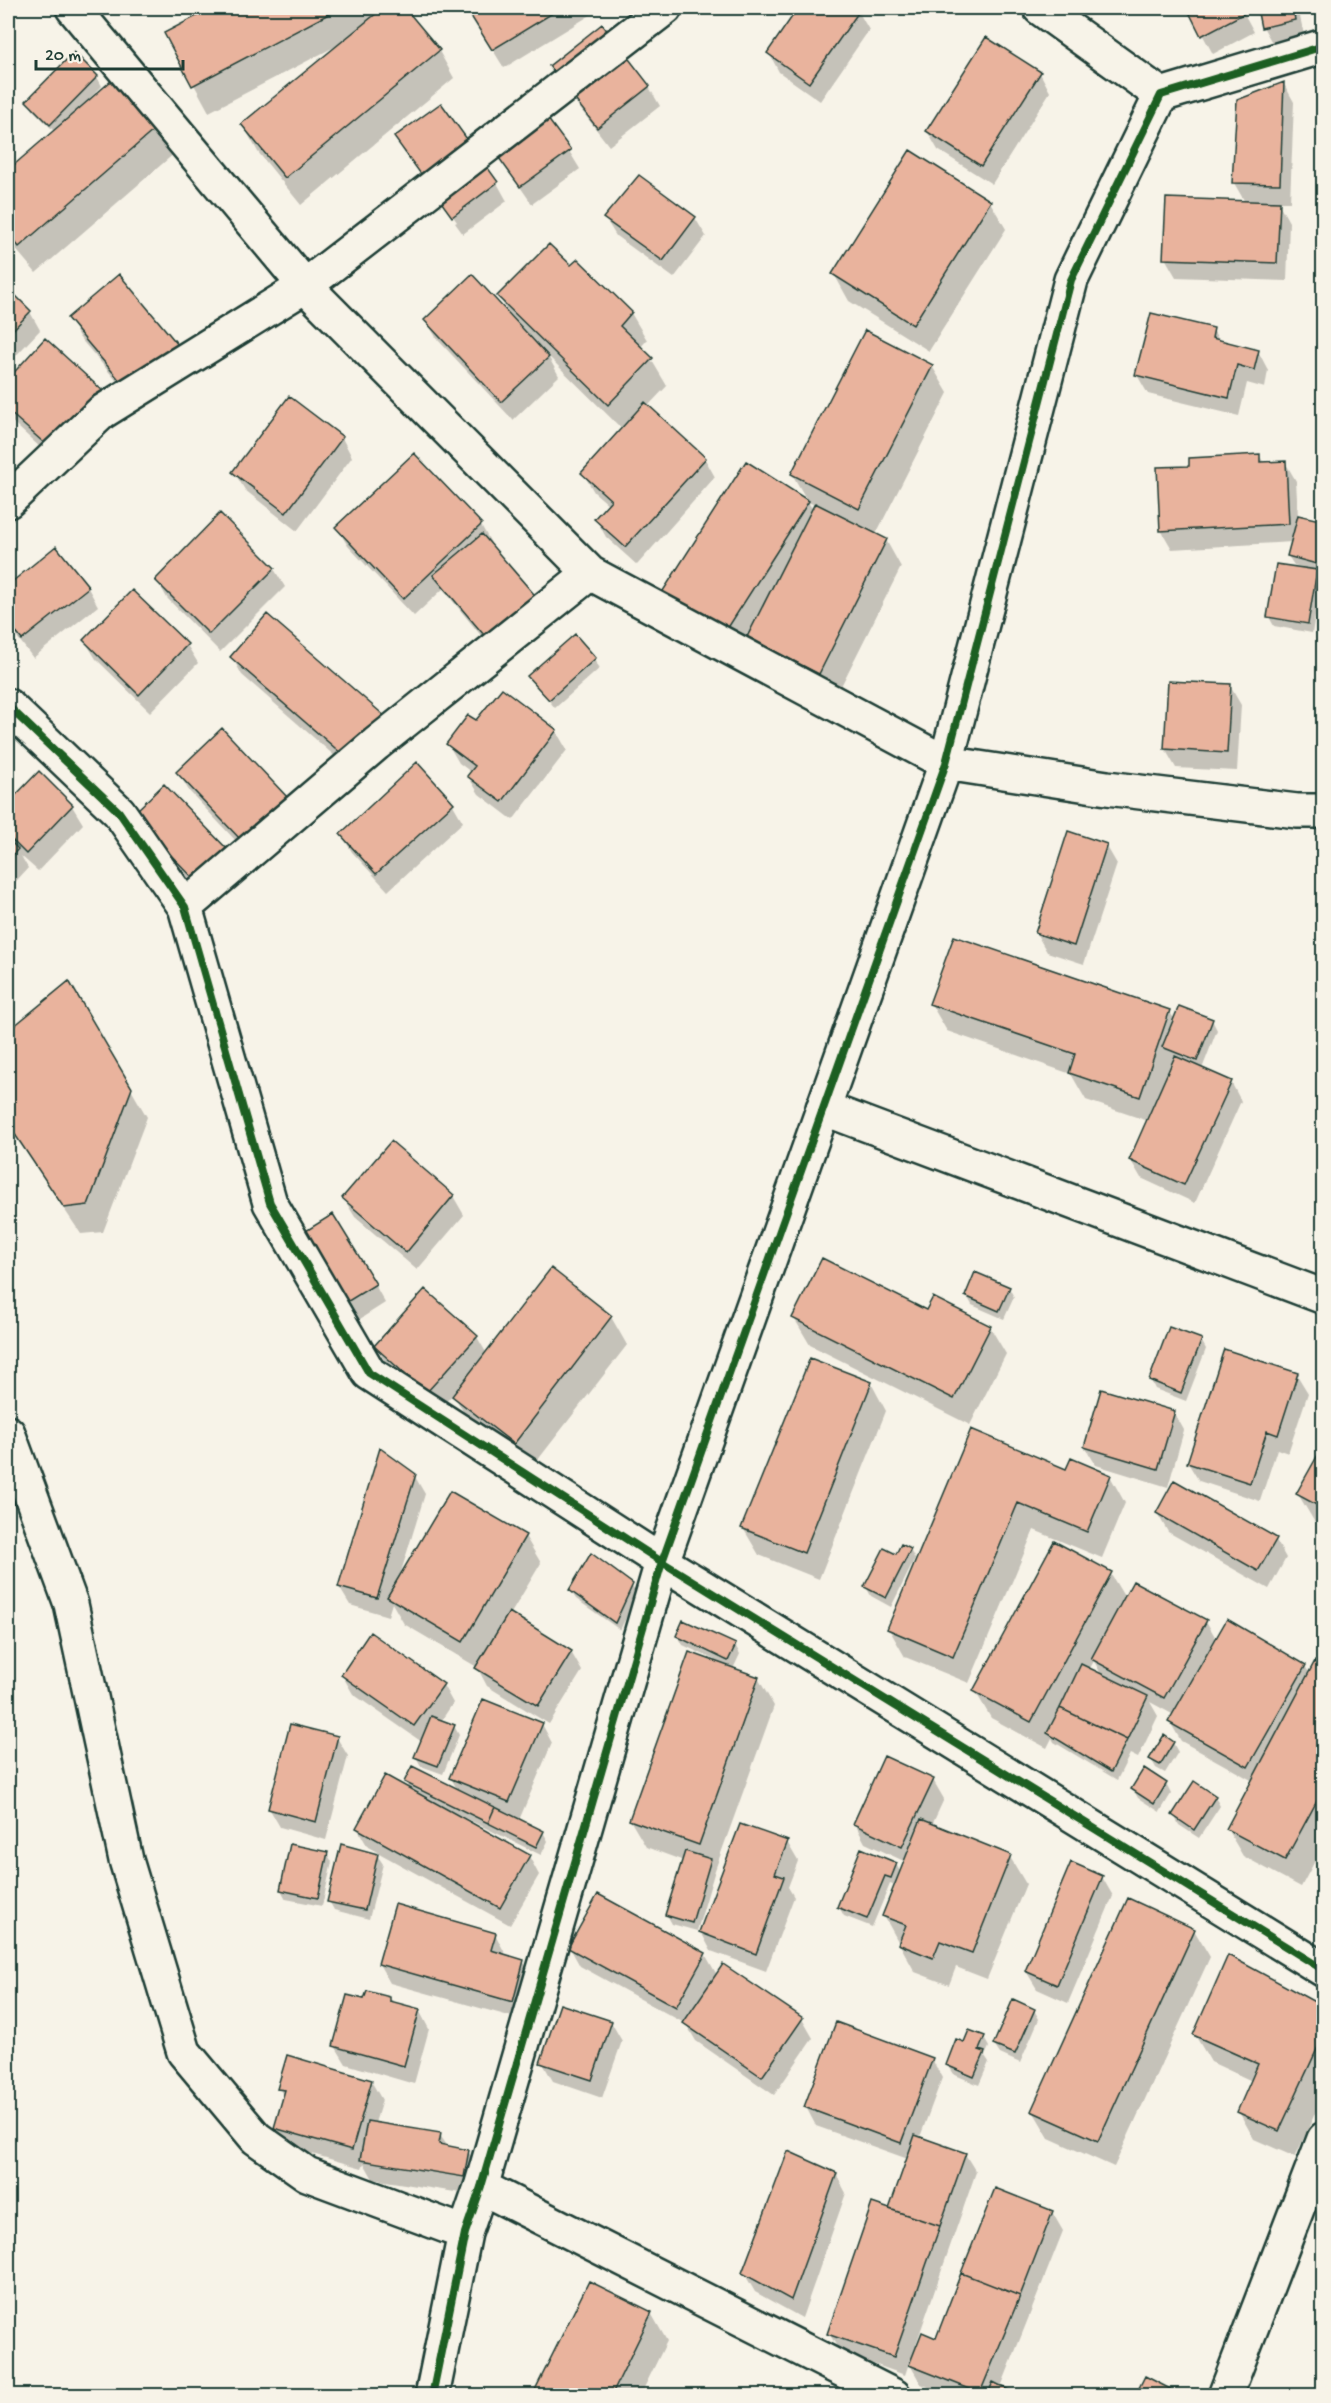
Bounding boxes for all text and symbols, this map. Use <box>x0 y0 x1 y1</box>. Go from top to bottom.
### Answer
scale bar <box>36 33 183 71</box>
text: 20 m <box>45 46 81 67</box>

